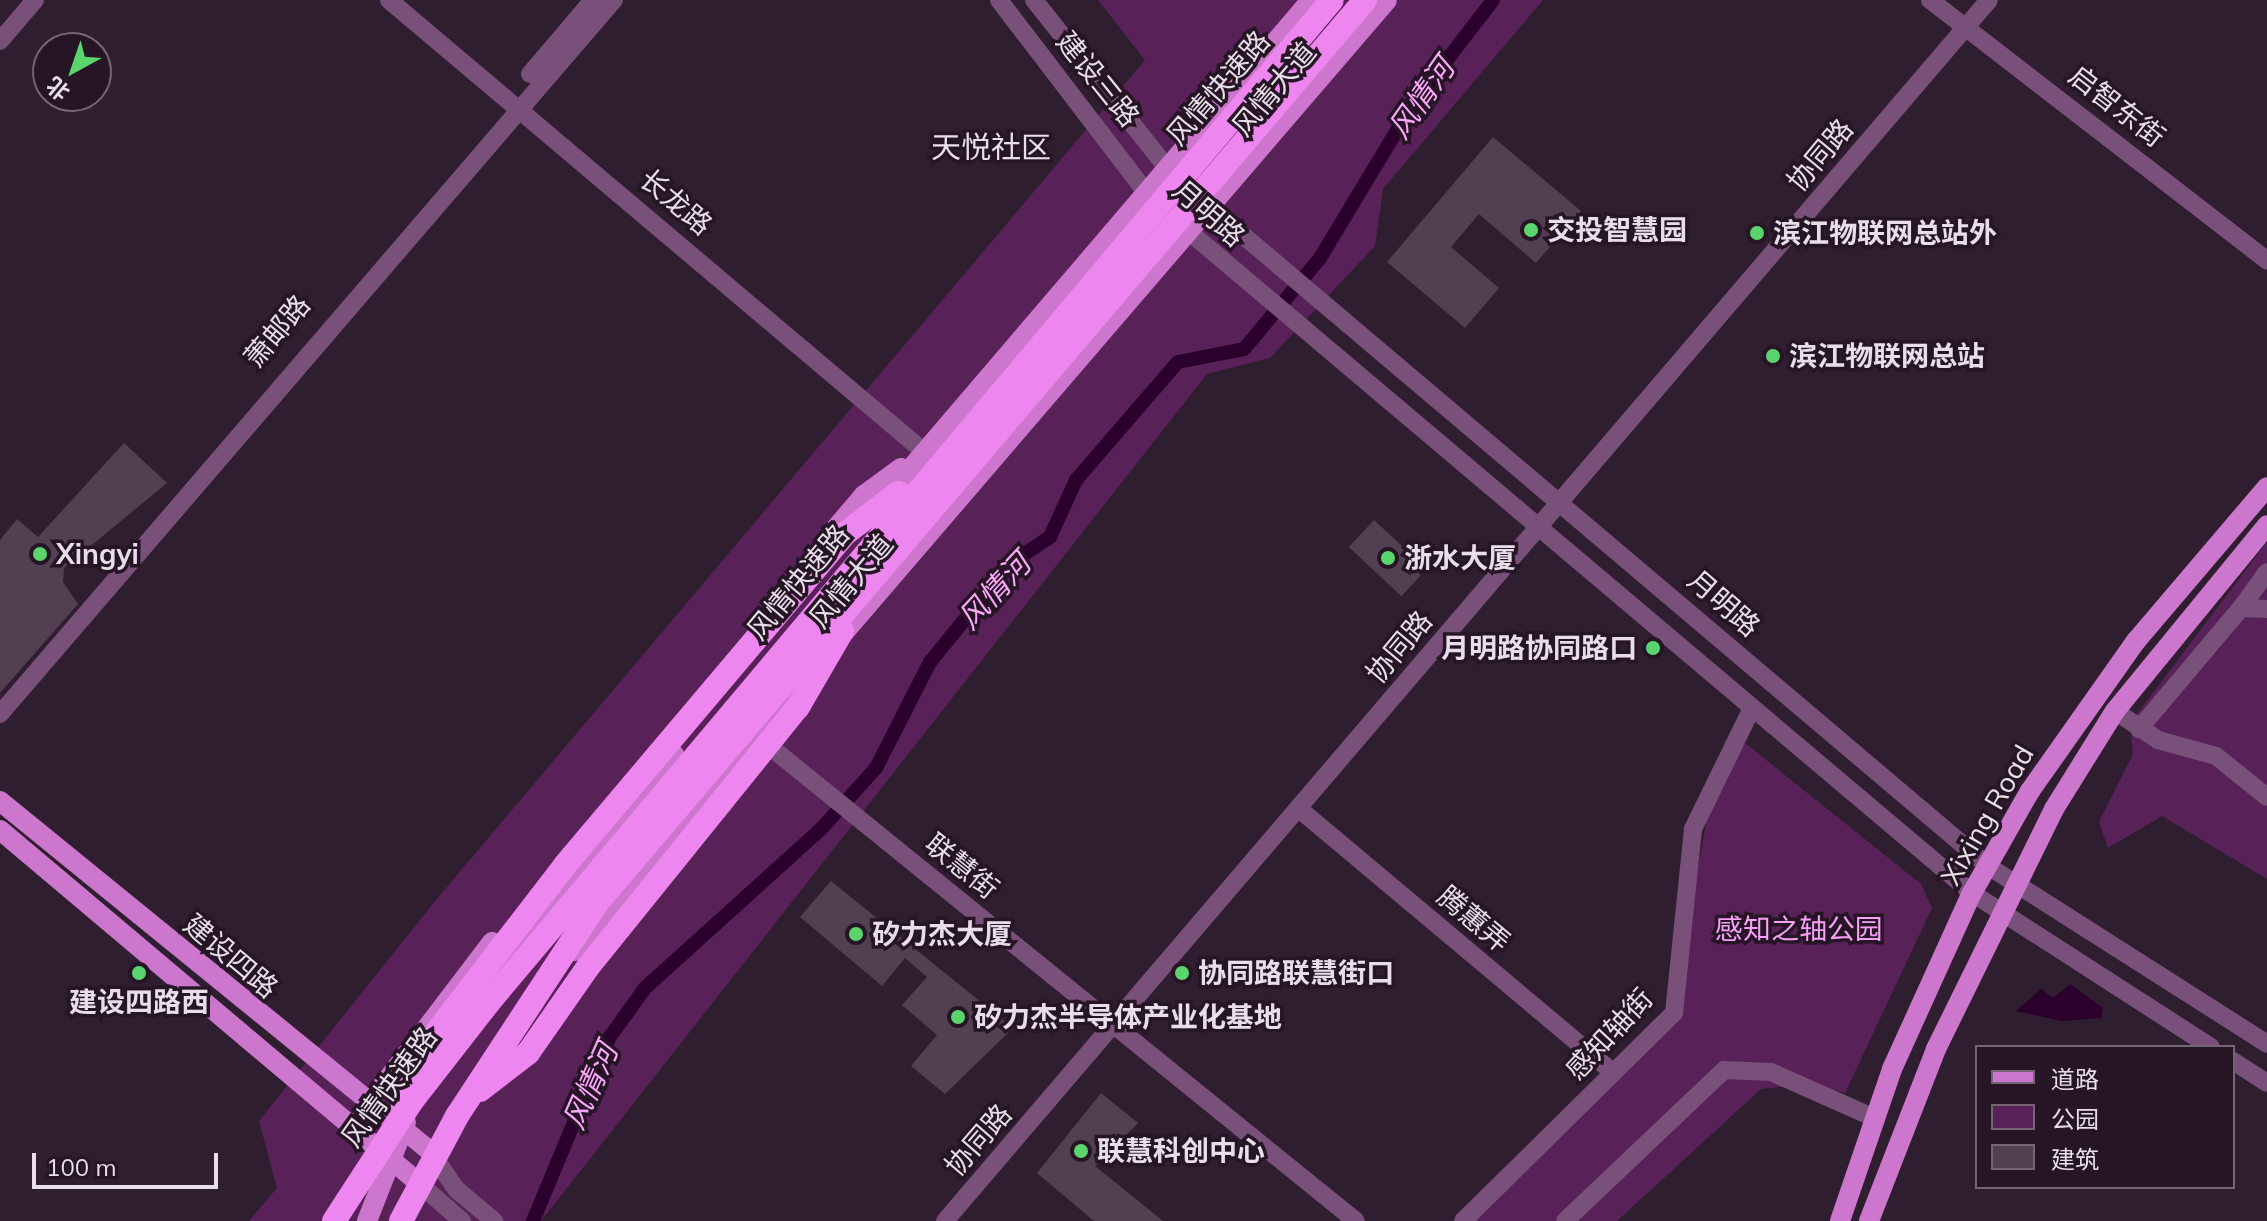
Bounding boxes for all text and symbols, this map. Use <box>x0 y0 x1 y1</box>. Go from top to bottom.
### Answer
street label: 风情快速路 <box>1159 24 1277 152</box>
street label: 建设三路 <box>1050 25 1146 133</box>
north arrow <box>32 32 112 112</box>
street label: 风情大道 <box>1225 35 1323 143</box>
water label: 风情河 <box>1380 51 1462 145</box>
street label: 启智东街 <box>2063 58 2171 154</box>
text: 北 <box>40 71 75 107</box>
street label: 协同路 <box>1780 112 1860 198</box>
district label: 天悦社区 <box>931 129 1051 165</box>
street label: 长龙路 <box>633 162 719 242</box>
street label: 月明路 <box>1166 173 1252 253</box>
place label: 交投智慧园 <box>1547 213 1687 247</box>
place label: 滨江物联网总站外 <box>1773 216 1997 250</box>
marker: 交投智慧园 <box>1522 221 1540 239</box>
marker: 滨江物联网总站外 <box>1748 224 1766 242</box>
street label: 萧邮路 <box>237 288 317 374</box>
place label: 滨江物联网总站 <box>1789 339 1985 373</box>
marker: 滨江物联网总站 <box>1764 347 1782 365</box>
street label: 风情快速路 <box>740 518 856 646</box>
street label: 风情大道 <box>802 527 900 635</box>
place label: Xingyi <box>56 537 139 571</box>
place label: 浙水大厦 <box>1404 541 1516 575</box>
marker: Xingyi <box>31 545 49 563</box>
water label: 风情河 <box>950 546 1038 636</box>
marker: 浙水大厦 <box>1379 549 1397 567</box>
street label: 月明路 <box>1681 563 1767 643</box>
street label: 协同路 <box>1359 604 1439 690</box>
place label: 月明路协同路口 <box>1441 631 1637 665</box>
marker: 月明路协同路口 <box>1644 639 1662 657</box>
street label: Xixing Road <box>1933 739 2041 891</box>
street label: 联慧街 <box>919 827 1005 905</box>
street label: 腾蕙弄 <box>1431 879 1517 959</box>
street label: 建设四路 <box>177 907 285 1005</box>
park label: 感知之轴公园 <box>1715 912 1883 946</box>
place label: 矽力杰大厦 <box>872 917 1012 951</box>
marker: 矽力杰大厦 <box>847 925 865 943</box>
place label: 协同路联慧街口 <box>1198 956 1394 990</box>
marker: 建设四路西 <box>130 964 148 982</box>
marker: 协同路联慧街口 <box>1173 964 1191 982</box>
street label: 感知轴街 <box>1559 982 1659 1086</box>
place label: 建设四路西 <box>69 985 209 1019</box>
place label: 矽力杰半导体产业化基地 <box>974 1000 1282 1034</box>
marker: 矽力杰半导体产业化基地 <box>949 1008 967 1026</box>
street label: 风情快速路 <box>334 1020 444 1154</box>
water label: 风情河 <box>555 1038 625 1134</box>
legend <box>1975 1045 2235 1189</box>
text: 道路 <box>2051 1064 2099 1094</box>
street label: 协同路 <box>938 1097 1018 1183</box>
text: 公园 <box>2051 1104 2099 1134</box>
place label: 联慧科创中心 <box>1097 1134 1265 1168</box>
scale bar <box>36 1137 222 1187</box>
marker: 联慧科创中心 <box>1072 1142 1090 1160</box>
text: 建筑 <box>2051 1144 2099 1174</box>
text: 100 m <box>46 1152 117 1182</box>

